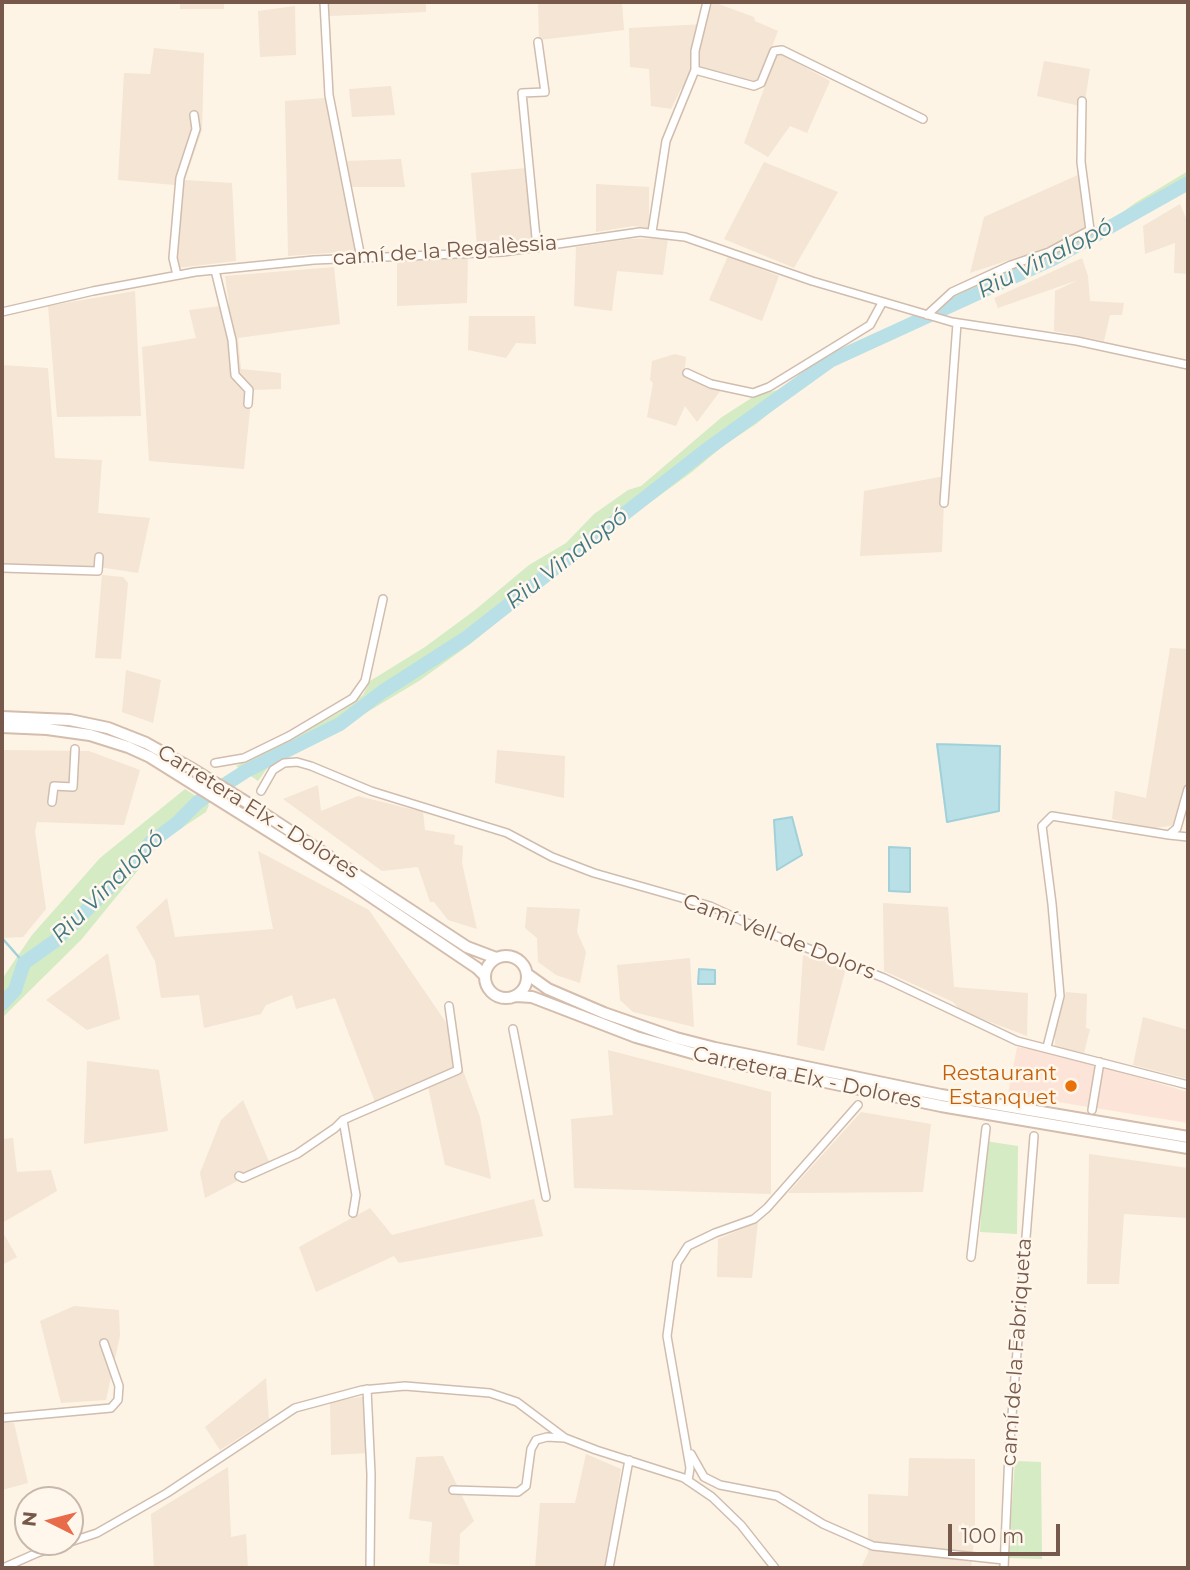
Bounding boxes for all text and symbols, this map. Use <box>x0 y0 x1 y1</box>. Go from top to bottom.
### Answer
water label: Riu Vinalopó <box>973 213 1117 305</box>
street label: camí de la Regalèssia <box>332 231 558 271</box>
water label: Riu Vinalopó <box>500 503 634 615</box>
street label: Carretera Elx - Dolores <box>153 740 363 884</box>
water label: Riu Vinalopó <box>46 825 170 949</box>
street label: Camí Vell de Dolors <box>679 889 879 985</box>
street label: Carretera Elx - Dolores <box>691 1041 923 1115</box>
place label: Restaurant Estanquet <box>942 1061 1057 1111</box>
marker: Restaurant Estanquet <box>1063 1078 1079 1094</box>
street label: camí de la Fabriqueta <box>996 1237 1038 1467</box>
north arrow <box>14 1486 84 1556</box>
text: N <box>17 1510 42 1528</box>
scale bar <box>952 1510 1064 1554</box>
text: 100 m <box>961 1523 1024 1548</box>

